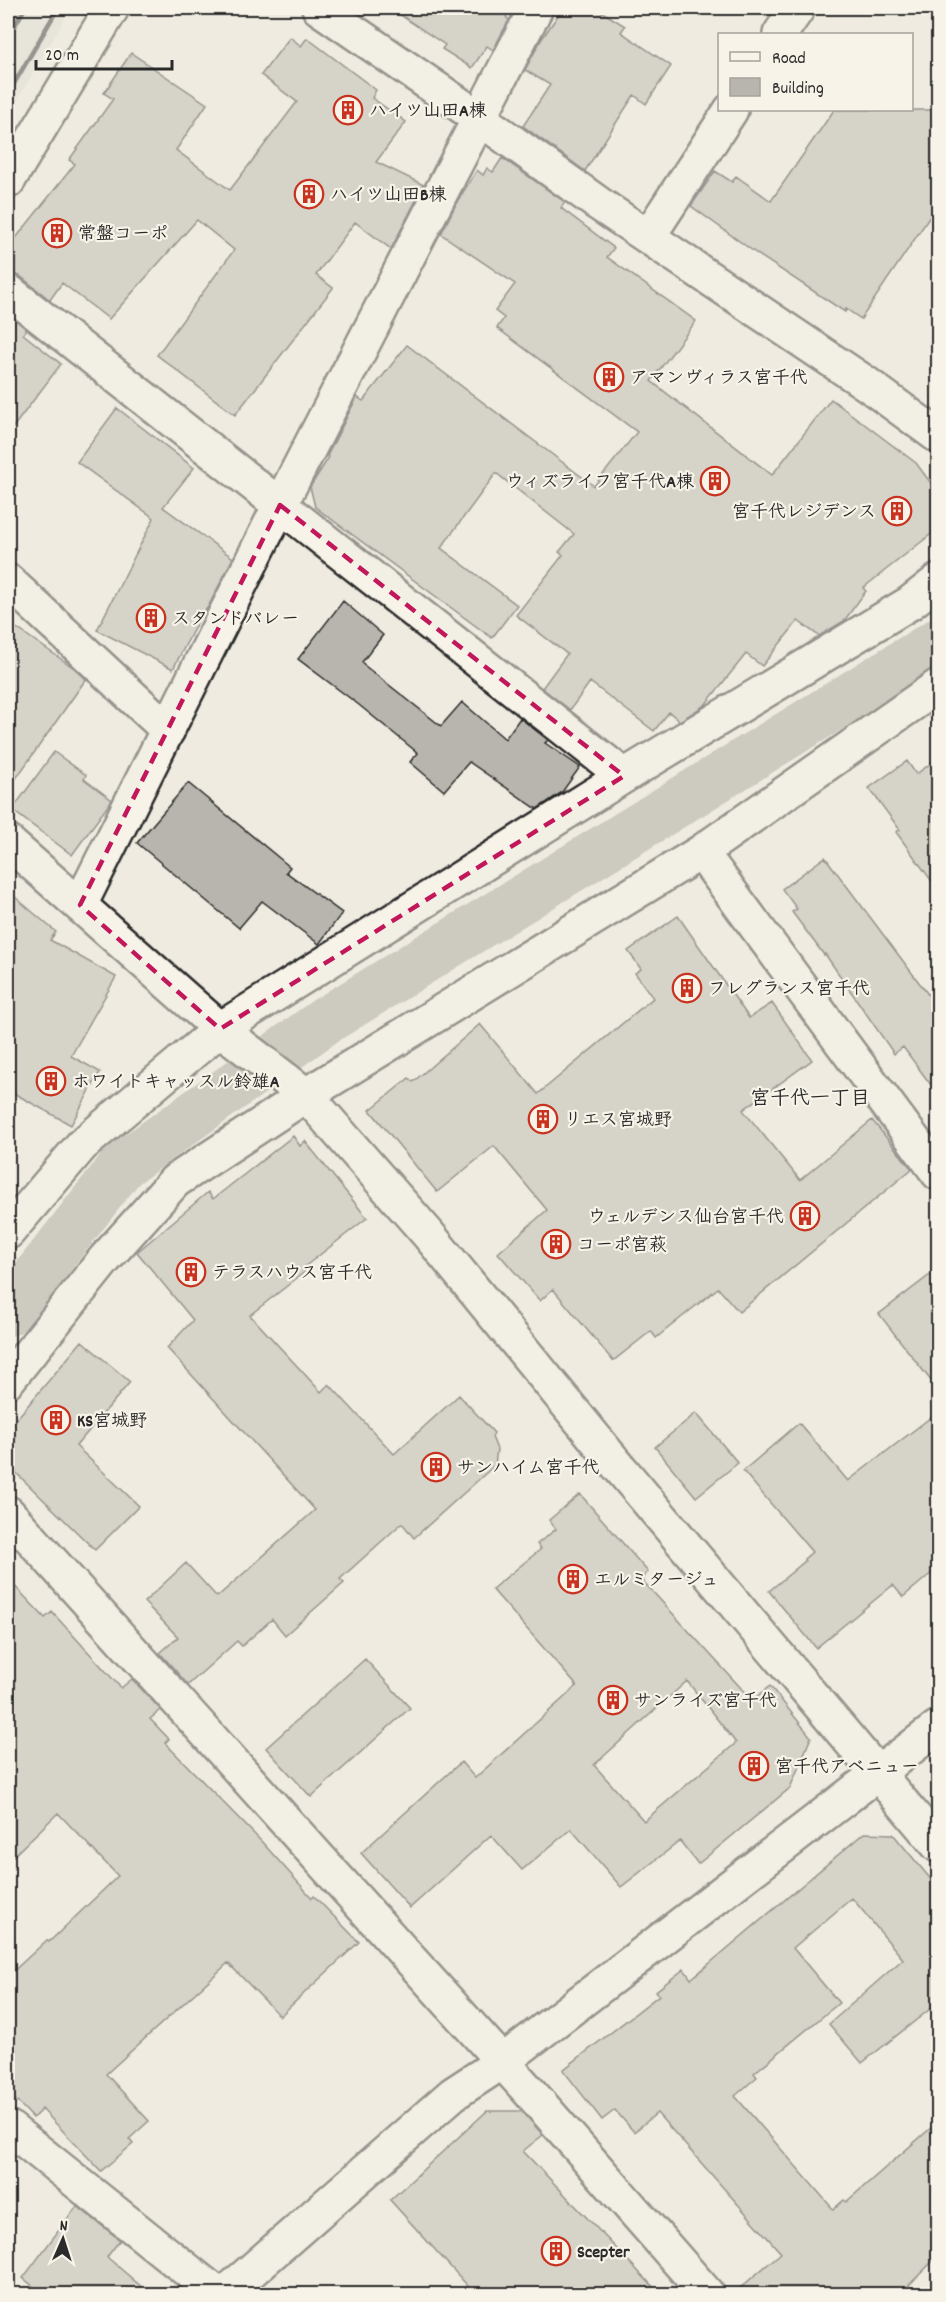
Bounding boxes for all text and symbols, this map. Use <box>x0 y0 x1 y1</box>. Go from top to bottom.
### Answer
scale bar <box>36 33 172 71</box>
legend <box>718 33 913 111</box>
text: 20 m <box>45 44 79 69</box>
text: Road <box>772 47 806 72</box>
text: Building <box>772 77 824 102</box>
building icon: ハイツ山田A棟 <box>332 94 364 126</box>
place label: ハイツ山田A棟 <box>369 100 487 125</box>
building icon: ハイツ山田B棟 <box>293 178 325 210</box>
place label: ハイツ山田B棟 <box>330 184 447 209</box>
building icon: 常盤コーポ <box>41 217 73 249</box>
place label: 常盤コーポ <box>78 223 168 248</box>
building icon: アマンヴィラス宮千代 <box>593 361 625 393</box>
place label: アマンヴィラス宮千代 <box>630 367 808 392</box>
building icon: ウィズライフ宮千代A棟 <box>699 465 731 497</box>
place label: ウィズライフ宮千代A棟 <box>506 471 694 496</box>
building icon: 宮千代レジデンス <box>881 495 913 527</box>
place label: 宮千代レジデンス <box>732 501 876 526</box>
building icon: スタンドバレー <box>135 602 167 634</box>
place label: スタンドバレー <box>172 608 299 633</box>
building icon: フレグランス宮千代 <box>671 972 703 1004</box>
place label: フレグランス宮千代 <box>708 978 870 1003</box>
building icon: ホワイトキャッスル鈴雄A <box>35 1065 67 1097</box>
place label: ホワイトキャッスル鈴雄A <box>72 1071 280 1096</box>
district label: 宮千代一丁目 <box>750 1086 870 1114</box>
building icon: リエス宮城野 <box>527 1103 559 1135</box>
place label: リエス宮城野 <box>564 1109 672 1134</box>
building icon: ウェルデンス仙台宮千代 <box>789 1200 821 1232</box>
place label: ウェルデンス仙台宮千代 <box>587 1206 784 1231</box>
building icon: コーポ宮萩 <box>540 1228 572 1260</box>
place label: コーポ宮萩 <box>577 1234 667 1259</box>
building icon: テラスハウス宮千代 <box>175 1256 207 1288</box>
place label: テラスハウス宮千代 <box>212 1262 372 1287</box>
building icon: KS宮城野 <box>40 1404 72 1436</box>
place label: KS宮城野 <box>77 1410 147 1435</box>
building icon: サンハイム宮千代 <box>420 1451 452 1483</box>
place label: サンハイム宮千代 <box>457 1457 600 1482</box>
building icon: エルミタージュ <box>557 1563 589 1595</box>
place label: エルミタージュ <box>594 1569 719 1594</box>
building icon: サンライズ宮千代 <box>597 1684 629 1716</box>
place label: サンライズ宮千代 <box>634 1690 777 1715</box>
building icon: 宮千代アベニュー <box>738 1750 770 1782</box>
place label: 宮千代アベニュー <box>775 1756 919 1781</box>
north arrow <box>33 2209 93 2269</box>
text: N <box>59 2215 68 2238</box>
building icon: Scepter <box>540 2235 572 2267</box>
place label: Scepter <box>577 2241 630 2266</box>

